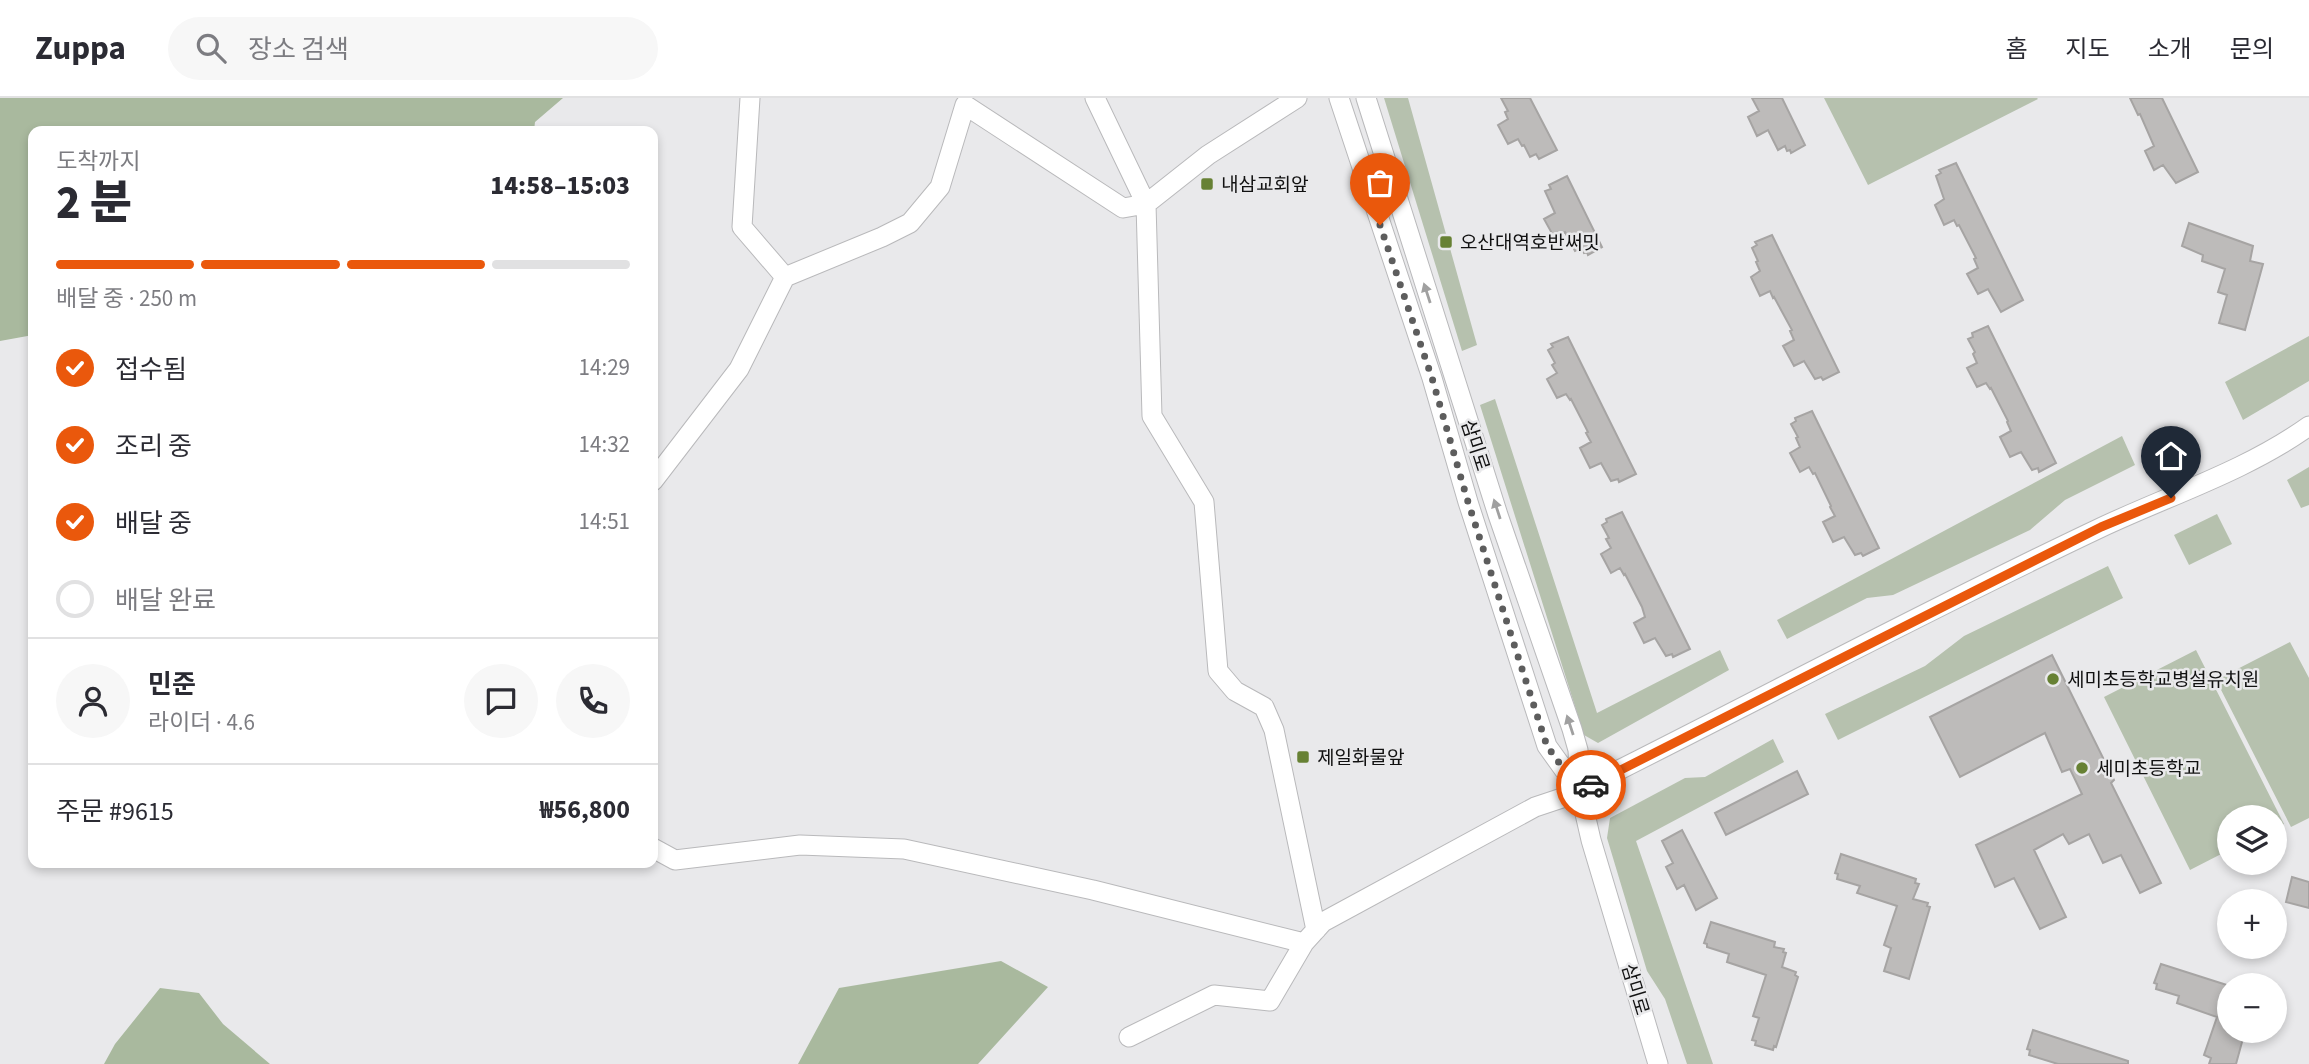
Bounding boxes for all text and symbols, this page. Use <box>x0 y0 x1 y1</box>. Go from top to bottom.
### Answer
search box <box>168 17 658 80</box>
text: Zuppa <box>35 25 126 72</box>
icon: search <box>192 29 230 67</box>
text: 장소 검색 <box>248 31 349 68</box>
text: 홈 <box>2005 32 2027 67</box>
text: 지도 <box>2065 32 2110 67</box>
text: 소개 <box>2148 32 2192 67</box>
text: 문의 <box>2230 32 2274 67</box>
text: 도착까지 <box>56 145 141 178</box>
pin <box>1350 153 1410 225</box>
icon: bag <box>1361 164 1399 202</box>
text: 14:58–15:03 <box>490 167 630 204</box>
text: 2 분 <box>56 171 132 236</box>
place label: 내삼교회앞 <box>1221 172 1309 199</box>
marker: 내삼교회앞 <box>1199 176 1215 192</box>
place label: 오산대역호반써밋 <box>1460 230 1600 257</box>
marker: 오산대역호반써밋 <box>1438 234 1454 250</box>
text: 배달 중 · 250 m <box>56 282 197 315</box>
one-way arrow <box>1421 282 1432 303</box>
icon: check <box>56 349 94 387</box>
text: 접수됨 <box>115 351 187 388</box>
text: 14:29 <box>579 351 630 384</box>
street label: 삼미로 <box>1454 416 1496 475</box>
icon: check <box>56 426 94 464</box>
pin <box>2141 426 2201 498</box>
text: 조리 중 <box>115 428 192 465</box>
text: 14:32 <box>579 428 630 461</box>
icon: home <box>2152 437 2190 475</box>
one-way arrow <box>1491 499 1501 520</box>
icon: check <box>56 503 94 541</box>
text: 배달 중 <box>115 505 192 542</box>
text: 14:51 <box>579 505 630 538</box>
text: 배달 완료 <box>115 582 216 619</box>
button: person <box>56 664 130 738</box>
button: chat <box>464 664 538 738</box>
button: phone <box>556 664 630 738</box>
text: 민준 <box>148 666 196 703</box>
place label: 세미초등학교병설유치원 <box>2067 667 2259 694</box>
marker: 세미초등학교병설유치원 <box>2045 671 2061 687</box>
text: 라이더 · 4.6 <box>148 706 255 739</box>
one-way arrow <box>1564 714 1575 735</box>
place label: 제일화물앞 <box>1317 745 1405 772</box>
marker: 제일화물앞 <box>1295 749 1311 765</box>
courier <box>1556 750 1626 820</box>
place label: 세미초등학교 <box>2096 756 2201 783</box>
marker: 세미초등학교 <box>2074 760 2090 776</box>
icon: car <box>1572 766 1610 804</box>
text: ₩56,800 <box>540 791 630 828</box>
text: 주문 #9615 <box>56 793 174 830</box>
map controls <box>2217 805 2287 1043</box>
button: layers <box>2217 805 2287 875</box>
button: + <box>2217 889 2287 959</box>
street label: 삼미로 <box>1614 960 1655 1018</box>
button: − <box>2217 973 2287 1043</box>

